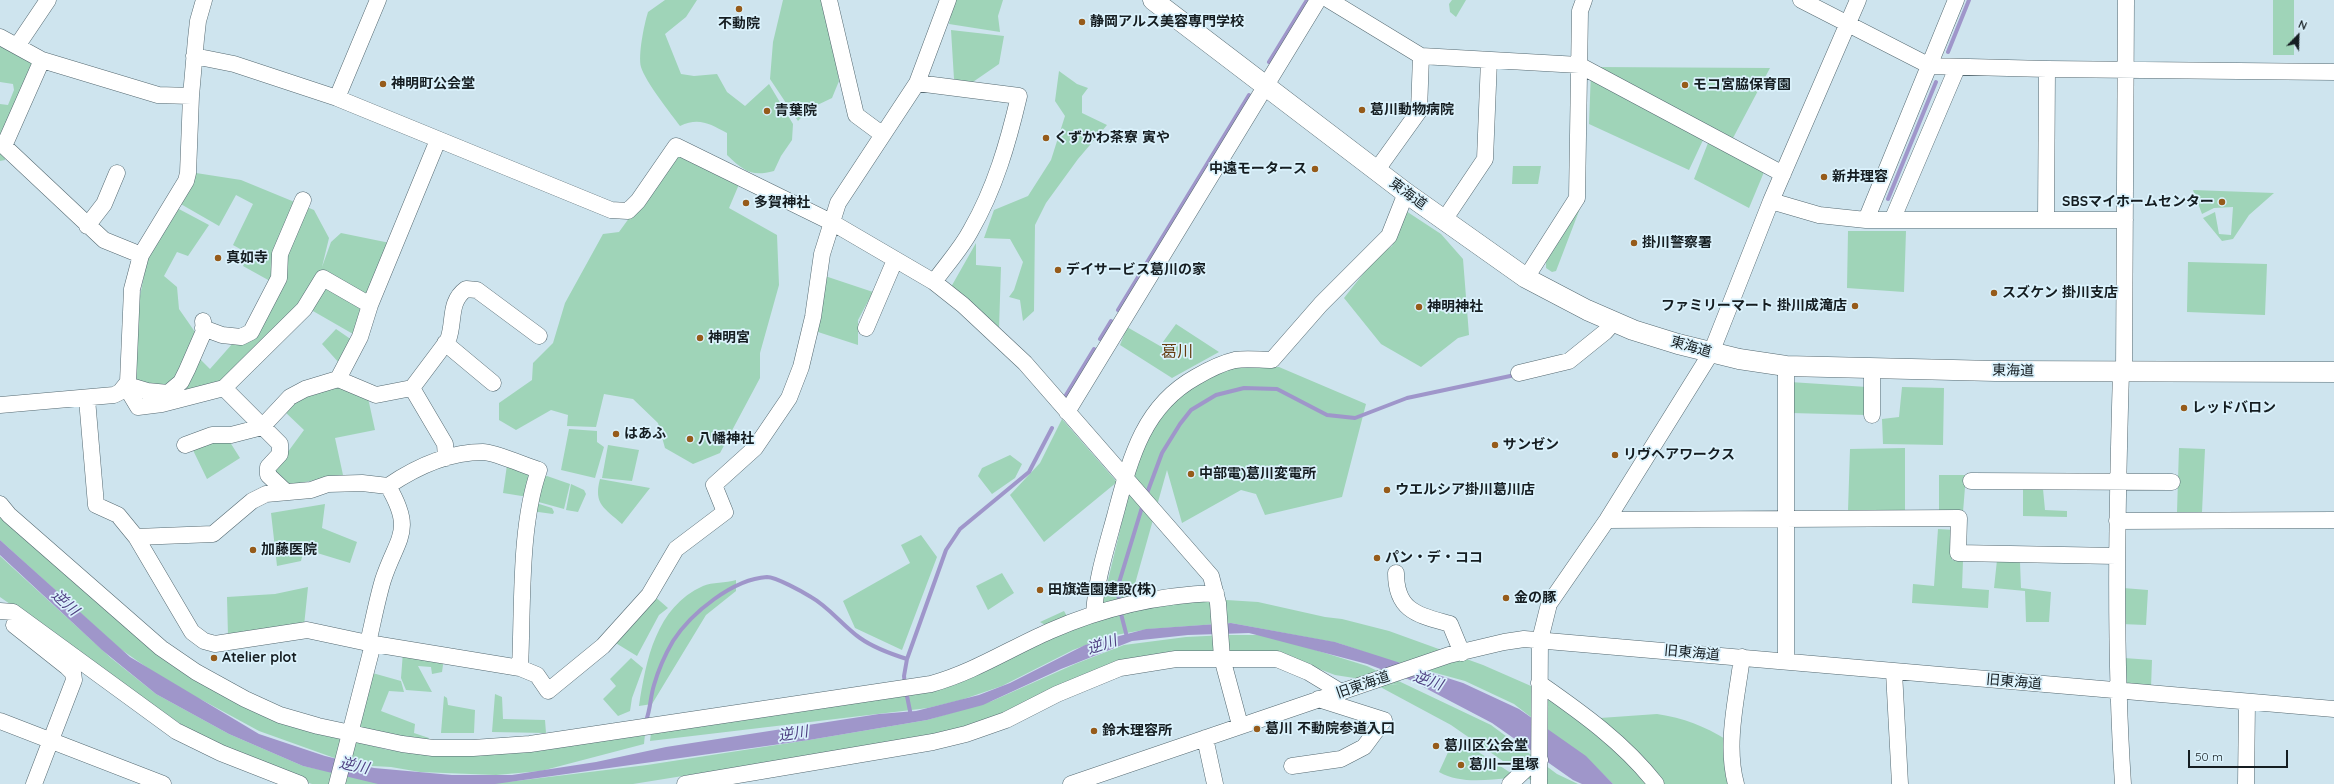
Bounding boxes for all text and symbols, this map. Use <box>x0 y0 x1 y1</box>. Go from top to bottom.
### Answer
marker: 不動院 <box>734 4 744 14</box>
place label: 静岡アルス美容専門学校 <box>1090 14 1244 30</box>
place label: 不動院 <box>718 16 760 32</box>
north arrow <box>2278 16 2318 56</box>
marker: 静岡アルス美容専門学校 <box>1077 17 1087 27</box>
text: N <box>2296 17 2309 33</box>
place label: 神明町公会堂 <box>391 76 475 92</box>
place label: モコ宮脇保育園 <box>1693 77 1791 93</box>
marker: 神明町公会堂 <box>378 79 388 89</box>
marker: モコ宮脇保育園 <box>1680 80 1690 90</box>
place label: 葛川動物病院 <box>1370 102 1454 118</box>
place label: 青葉院 <box>775 103 817 119</box>
marker: 葛川動物病院 <box>1357 105 1367 115</box>
marker: 青葉院 <box>762 106 772 116</box>
place label: くずかわ茶寮 寅や <box>1054 130 1170 146</box>
marker: くずかわ茶寮 寅や <box>1041 133 1051 143</box>
place label: 中遠モータース <box>1209 161 1307 177</box>
marker: 中遠モータース <box>1310 164 1320 174</box>
place label: 新井理容 <box>1832 169 1888 185</box>
marker: 新井理容 <box>1819 172 1829 182</box>
street label: 東海道 <box>1386 175 1430 213</box>
place label: SBSマイホームセンター <box>2062 194 2214 210</box>
place label: 多賀神社 <box>754 195 810 211</box>
marker: SBSマイホームセンター <box>2217 197 2227 207</box>
marker: 多賀神社 <box>741 198 751 208</box>
place label: 掛川警察署 <box>1642 235 1712 251</box>
marker: 掛川警察署 <box>1629 238 1639 248</box>
place label: 真如寺 <box>226 250 268 266</box>
marker: 真如寺 <box>213 253 223 263</box>
place label: デイサービス葛川の家 <box>1066 262 1206 278</box>
marker: デイサービス葛川の家 <box>1053 265 1063 275</box>
place label: スズケン 掛川支店 <box>2002 285 2118 301</box>
marker: スズケン 掛川支店 <box>1989 288 1999 298</box>
place label: ファミリーマート 掛川成滝店 <box>1661 298 1847 314</box>
place label: 神明神社 <box>1427 299 1483 315</box>
marker: ファミリーマート 掛川成滝店 <box>1850 301 1860 311</box>
marker: 神明神社 <box>1414 302 1424 312</box>
place label: 神明宮 <box>708 330 750 346</box>
marker: 神明宮 <box>695 333 705 343</box>
street label: 東海道 <box>1668 333 1714 361</box>
district label: 葛川 <box>1161 342 1193 362</box>
street label: 東海道 <box>1992 362 2034 380</box>
place label: レッドバロン <box>2192 400 2276 416</box>
marker: レッドバロン <box>2179 403 2189 413</box>
place label: はあふ <box>624 426 666 442</box>
marker: はあふ <box>611 429 621 439</box>
place label: 八幡神社 <box>698 431 754 447</box>
marker: 八幡神社 <box>685 434 695 444</box>
place label: サンゼン <box>1503 437 1559 453</box>
marker: サンゼン <box>1490 440 1500 450</box>
place label: リヴヘアワークス <box>1623 447 1735 463</box>
marker: リヴヘアワークス <box>1610 450 1620 460</box>
place label: 中部電)葛川変電所 <box>1199 466 1316 482</box>
marker: 中部電)葛川変電所 <box>1186 469 1196 479</box>
place label: ウエルシア掛川葛川店 <box>1395 482 1535 498</box>
marker: ウエルシア掛川葛川店 <box>1382 485 1392 495</box>
place label: 加藤医院 <box>261 542 317 558</box>
marker: 加藤医院 <box>248 545 258 555</box>
place label: パン・デ・ココ <box>1385 550 1483 566</box>
marker: パン・デ・ココ <box>1372 553 1382 563</box>
place label: 田旗造園建設(株) <box>1048 582 1156 598</box>
marker: 田旗造園建設(株) <box>1035 585 1045 595</box>
water label: 逆川 <box>48 586 82 620</box>
place label: 金の豚 <box>1514 590 1556 606</box>
marker: 金の豚 <box>1501 593 1511 603</box>
water label: 逆川 <box>1085 632 1119 658</box>
street label: 旧東海道 <box>1663 642 1721 664</box>
place label: Atelier plot <box>222 650 297 666</box>
marker: Atelier plot <box>209 653 219 663</box>
street label: 旧東海道 <box>1334 668 1392 702</box>
water label: 逆川 <box>1411 668 1445 694</box>
street label: 旧東海道 <box>1985 671 2043 693</box>
place label: 葛川 不動院参道入口 <box>1265 721 1395 737</box>
water label: 逆川 <box>777 723 809 745</box>
place label: 鈴木理容所 <box>1102 723 1172 739</box>
marker: 葛川 不動院参道入口 <box>1252 724 1262 734</box>
marker: 鈴木理容所 <box>1089 726 1099 736</box>
place label: 葛川区公会堂 <box>1444 738 1528 754</box>
marker: 葛川区公会堂 <box>1431 741 1441 751</box>
scale bar <box>2190 742 2290 768</box>
text: 50 m <box>2195 749 2223 764</box>
water label: 逆川 <box>337 754 371 778</box>
place label: 葛川一里塚 <box>1469 757 1539 773</box>
marker: 葛川一里塚 <box>1456 760 1466 770</box>

